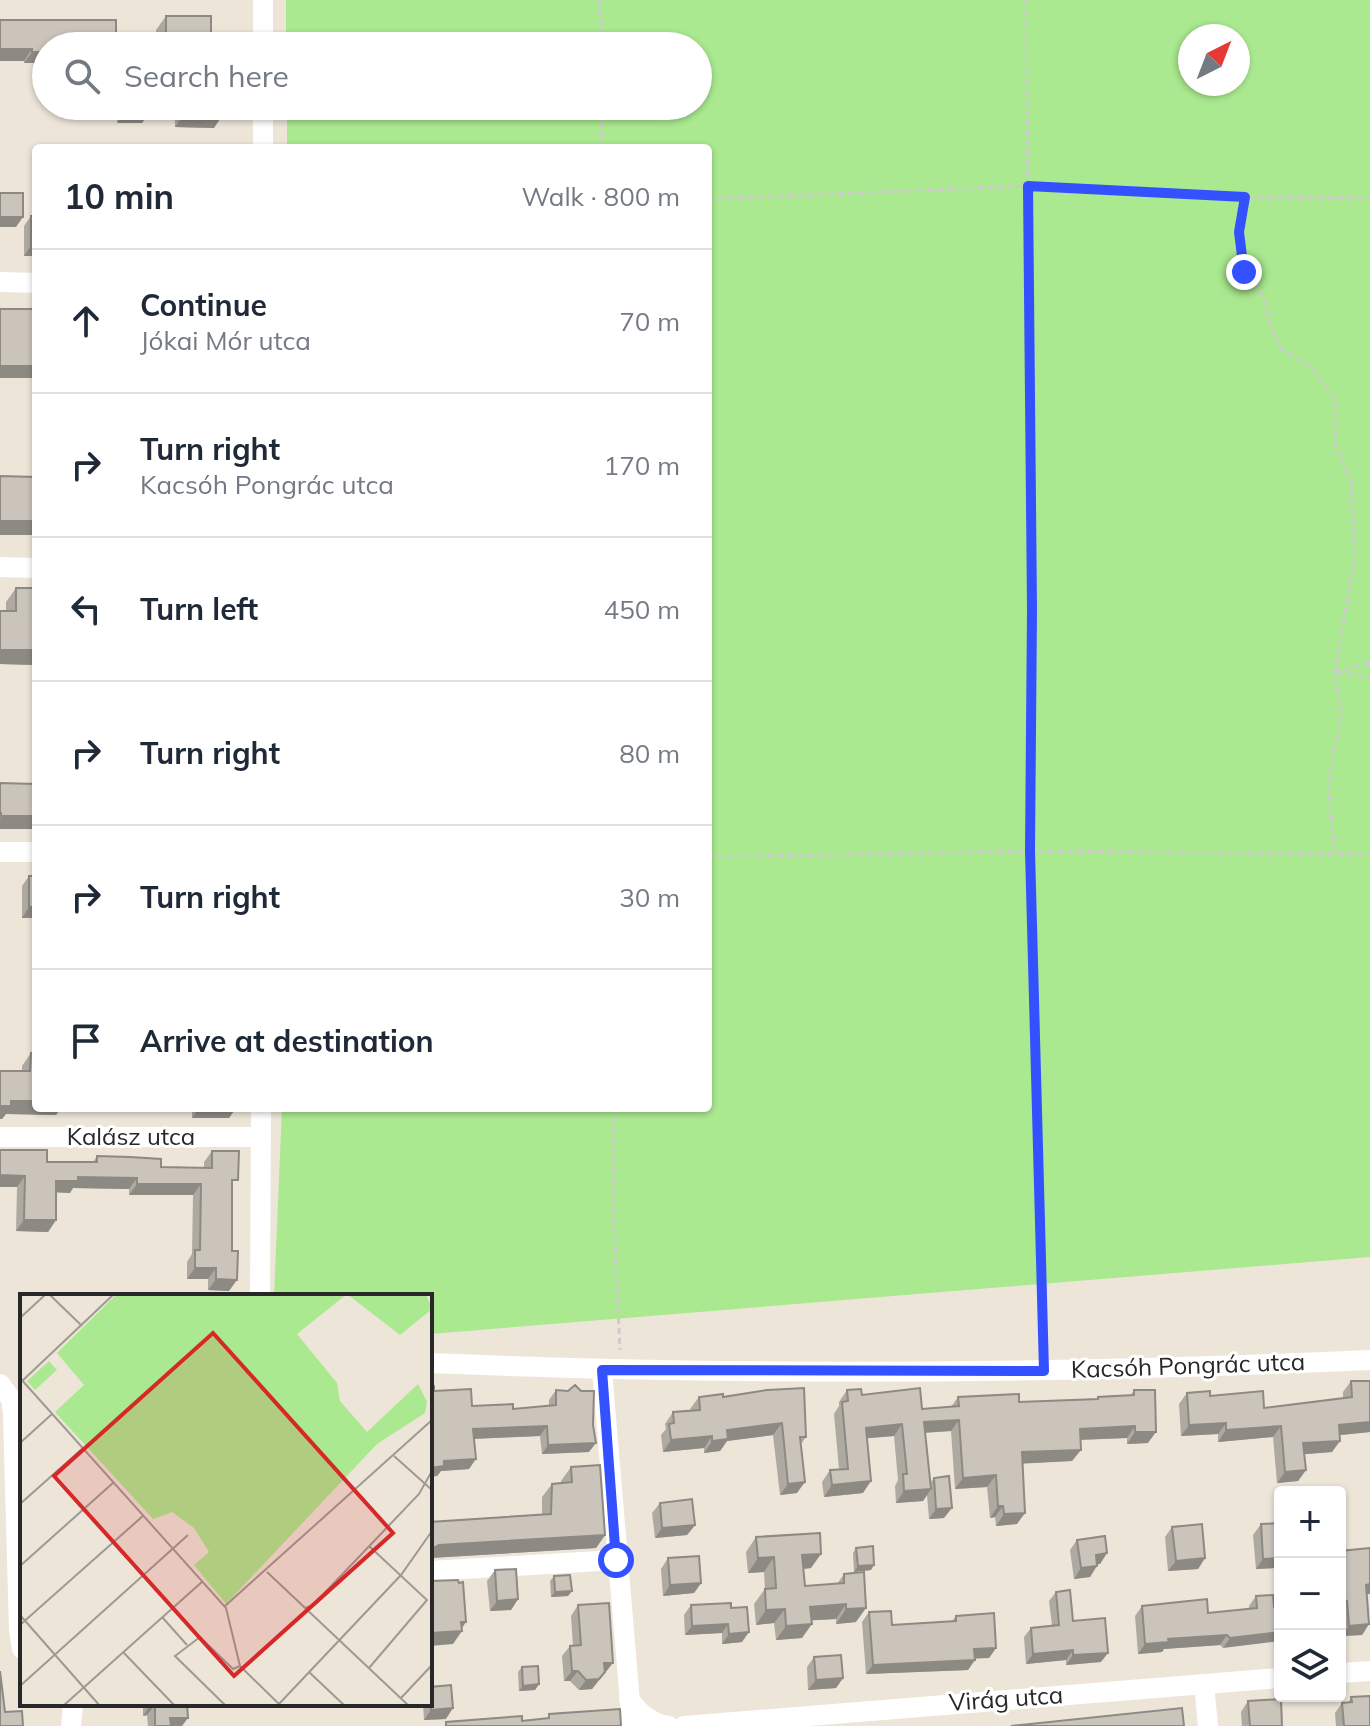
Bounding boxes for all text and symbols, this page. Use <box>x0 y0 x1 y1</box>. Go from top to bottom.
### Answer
north arrow <box>1178 24 1250 96</box>
search box <box>32 32 712 120</box>
icon: search <box>60 54 104 98</box>
text: Search here <box>124 57 289 95</box>
text: 10 min <box>64 175 174 218</box>
text: Walk · 800 m <box>521 180 680 213</box>
route end <box>1226 254 1262 290</box>
text: Continue <box>140 286 267 324</box>
icon: ahead <box>64 299 108 343</box>
text: 70 m <box>619 305 680 338</box>
text: Jókai Mór utca <box>140 324 311 357</box>
text: Turn right <box>140 430 280 468</box>
icon: right <box>64 443 108 487</box>
text: 170 m <box>604 449 680 482</box>
text: Kacsóh Pongrác utca <box>140 468 394 501</box>
icon: left <box>64 587 108 631</box>
text: Turn left <box>140 590 258 628</box>
text: 450 m <box>604 593 680 626</box>
icon: right <box>64 731 108 775</box>
text: Turn right <box>140 734 280 772</box>
text: 80 m <box>619 737 680 770</box>
icon: right <box>64 875 108 919</box>
text: Turn right <box>140 878 280 916</box>
text: 30 m <box>619 881 680 914</box>
icon: arrive <box>64 1019 108 1063</box>
text: Arrive at destination <box>140 1022 434 1060</box>
street label: Kalász utca <box>67 1121 195 1151</box>
inset map <box>20 1294 432 1706</box>
street label: Kacsóh Pongrác utca <box>1070 1346 1306 1384</box>
map controls <box>1274 1486 1346 1702</box>
button: + <box>1274 1486 1346 1558</box>
route start <box>598 1542 634 1578</box>
button: − <box>1274 1558 1346 1630</box>
button: layers <box>1274 1630 1346 1702</box>
street label: Virág utca <box>948 1679 1064 1717</box>

